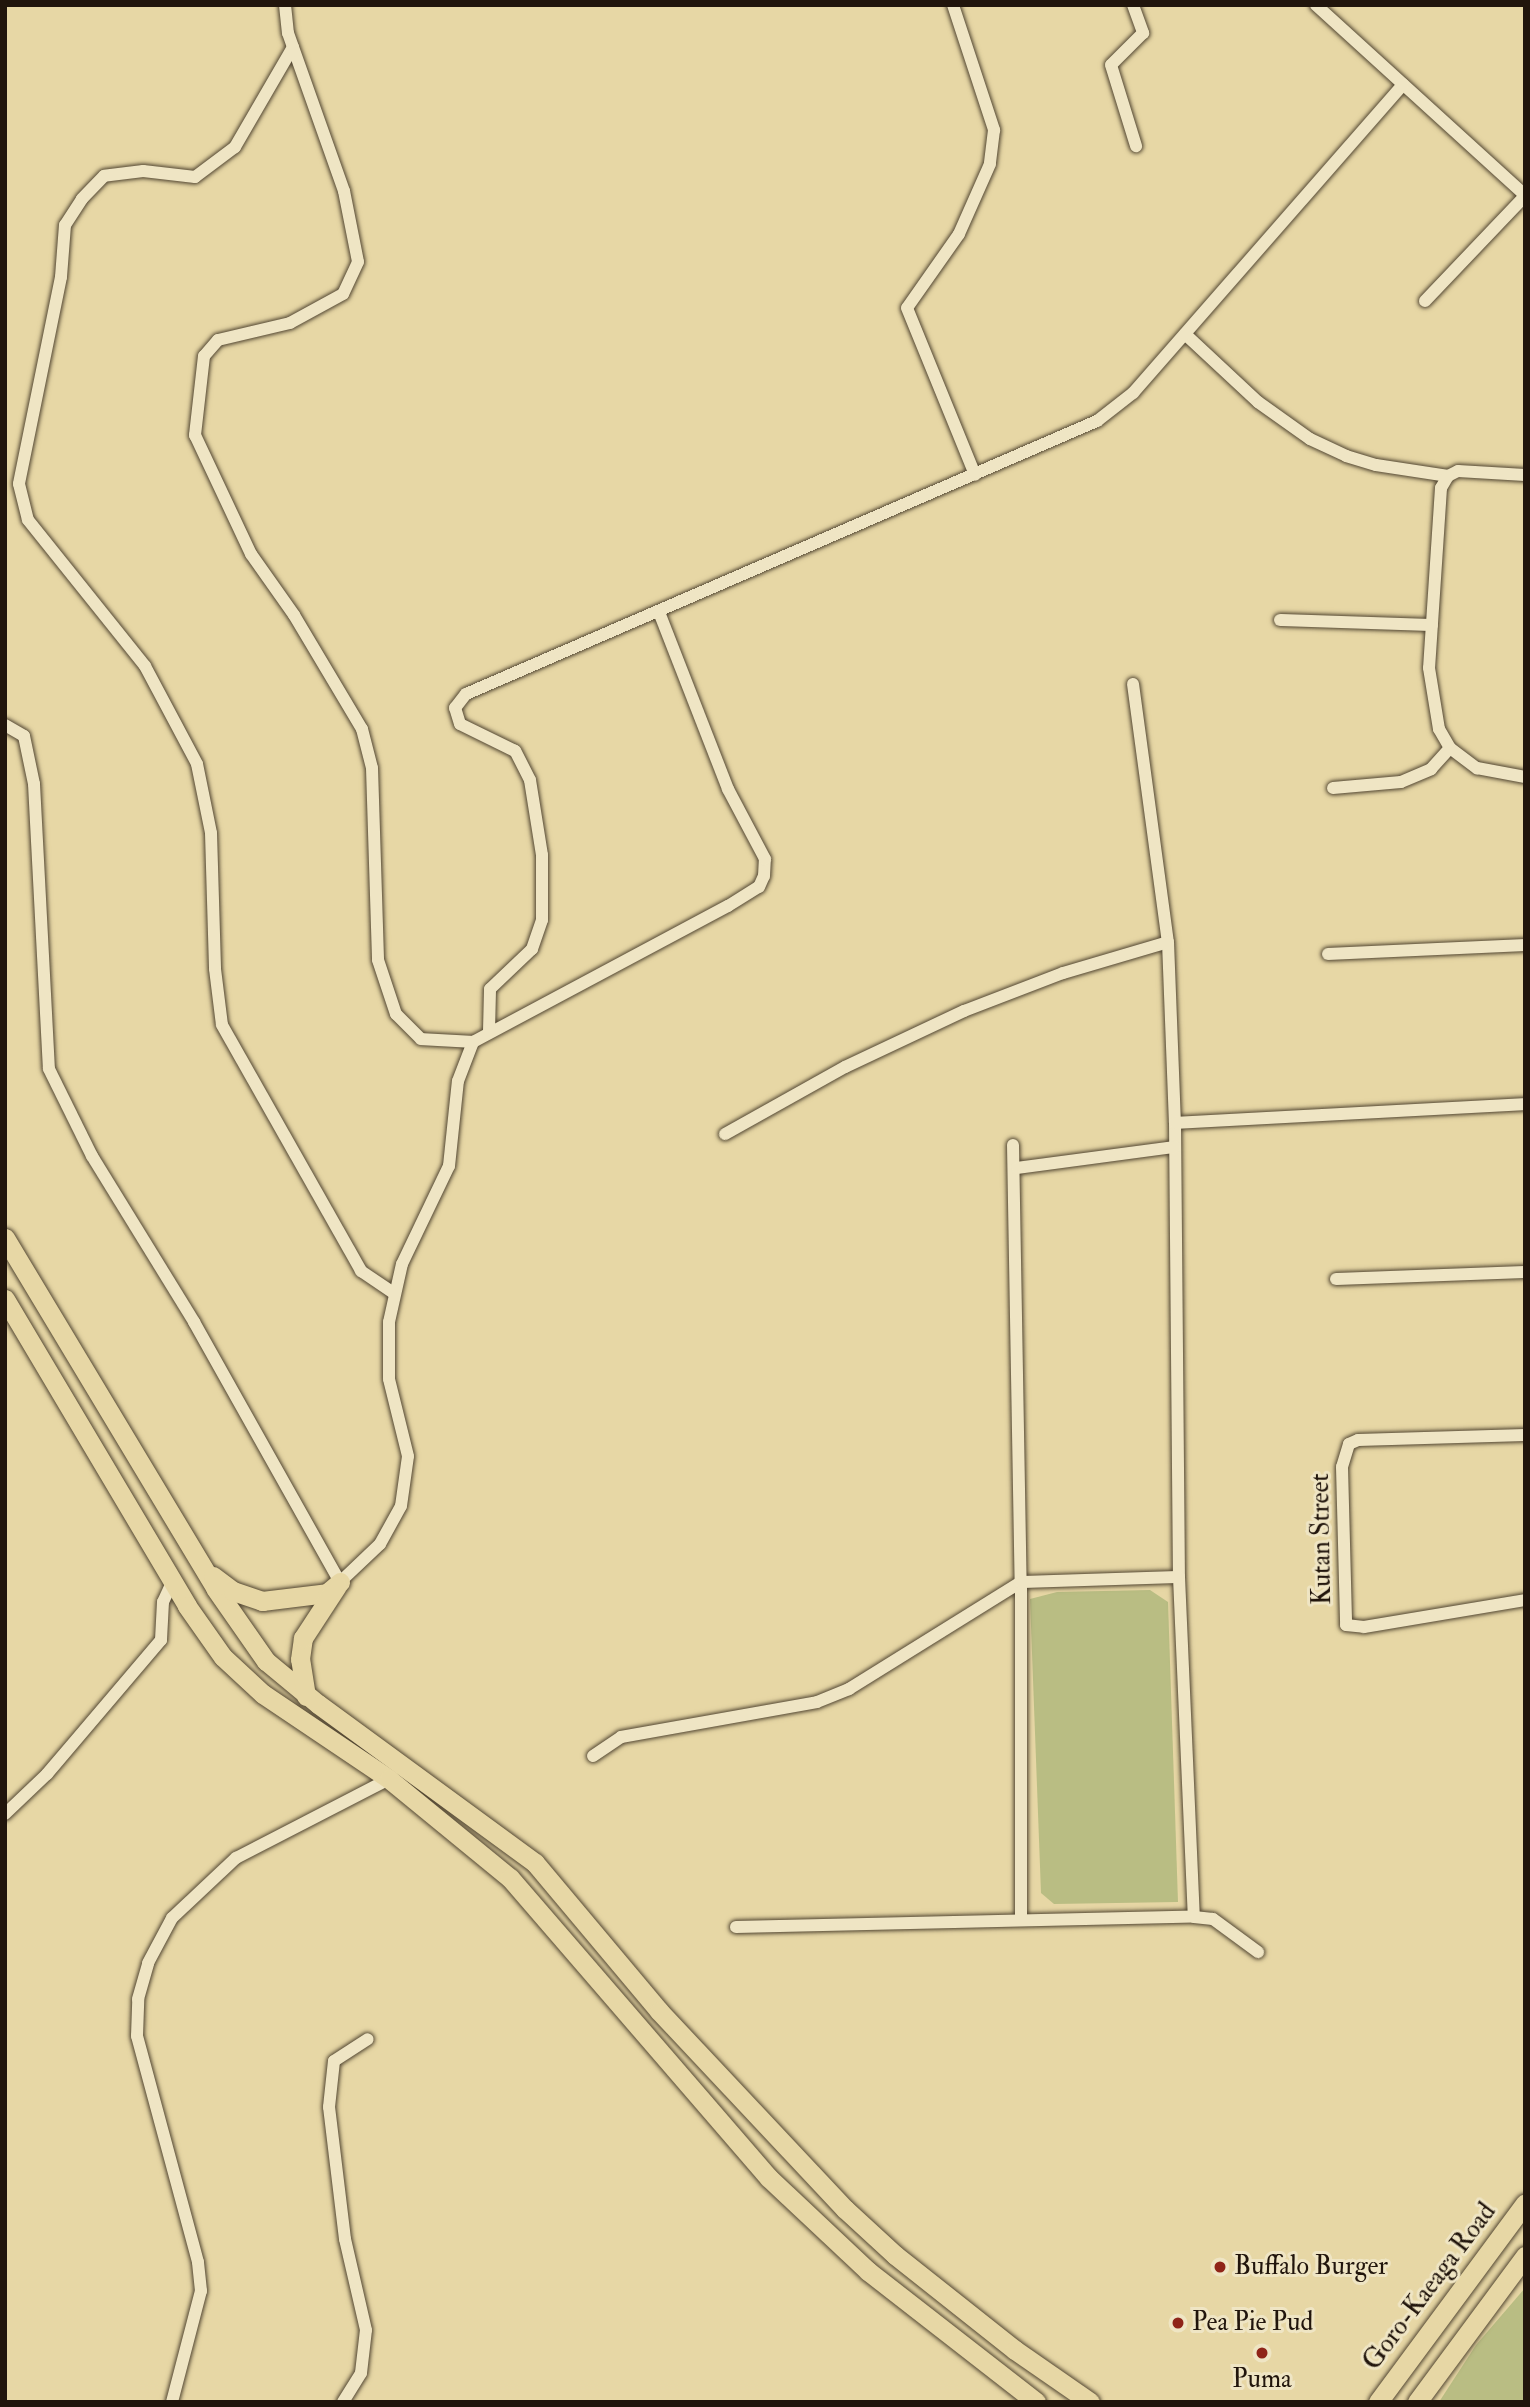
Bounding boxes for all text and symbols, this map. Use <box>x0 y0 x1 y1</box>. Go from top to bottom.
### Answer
street label: Kutan Street <box>1305 1473 1339 1605</box>
street label: Goro-Kaeaga Road <box>1357 2197 1503 2377</box>
place label: Buffalo Burger <box>1234 2251 1388 2283</box>
marker: Buffalo Burger <box>1212 2259 1228 2275</box>
place label: Pea Pie Pud <box>1192 2307 1313 2339</box>
marker: Pea Pie Pud <box>1170 2315 1186 2331</box>
marker: Puma <box>1254 2345 1270 2361</box>
place label: Puma <box>1232 2364 1292 2396</box>

